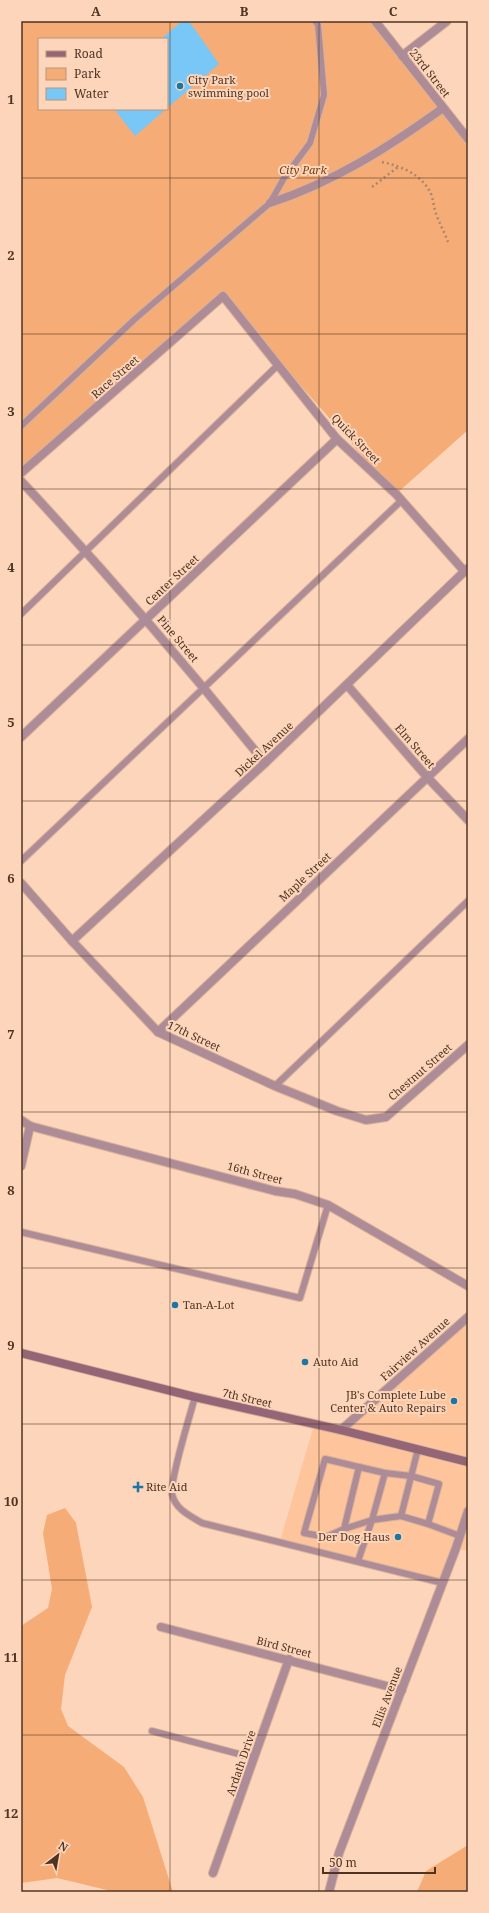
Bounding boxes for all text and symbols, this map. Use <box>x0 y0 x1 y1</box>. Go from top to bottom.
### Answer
text: A <box>91 2 101 20</box>
text: B <box>240 2 249 20</box>
text: C <box>389 2 398 20</box>
legend <box>38 38 168 110</box>
text: Road <box>74 45 104 62</box>
street label: 23rd Street <box>407 45 454 100</box>
text: Park <box>74 65 102 82</box>
place label: City Park swimming pool <box>188 72 270 100</box>
marker: City Park swimming pool <box>175 81 185 91</box>
text: Water <box>74 85 109 102</box>
text: 1 <box>7 90 15 108</box>
park label: City Park <box>279 162 328 177</box>
text: 2 <box>7 246 15 264</box>
street label: Race Street <box>88 352 142 401</box>
text: 3 <box>7 402 15 420</box>
street label: Quick Street <box>329 410 384 467</box>
street label: Center Street <box>142 551 202 608</box>
text: 4 <box>7 558 15 576</box>
street label: Pine Street <box>154 612 202 665</box>
text: 5 <box>7 713 15 731</box>
street label: Dickel Avenue <box>231 718 296 780</box>
street label: Elm Street <box>392 720 439 771</box>
street label: Maple Street <box>275 849 334 905</box>
text: 6 <box>7 869 15 887</box>
street label: 17th Street <box>165 1017 223 1054</box>
text: 7 <box>7 1025 15 1043</box>
street label: Chestnut Street <box>385 1040 455 1104</box>
street label: 16th Street <box>226 1158 285 1187</box>
text: 8 <box>7 1181 15 1199</box>
place label: Tan-A-Lot <box>183 1297 234 1312</box>
marker: Tan-A-Lot <box>170 1300 180 1310</box>
street label: Fairview Avenue <box>377 1313 453 1384</box>
text: 9 <box>7 1336 15 1354</box>
place label: Auto Aid <box>313 1354 359 1369</box>
marker: Auto Aid <box>300 1357 310 1367</box>
street label: 7th Street <box>221 1385 274 1411</box>
place label: JB's Complete Lube Center & Auto Repairs <box>330 1387 446 1415</box>
marker: JB's Complete Lube Center & Auto Repairs <box>449 1396 459 1406</box>
place label: Rite Aid <box>146 1479 188 1494</box>
marker: Rite Aid <box>133 1482 143 1492</box>
text: 10 <box>4 1492 18 1510</box>
place label: Der Dog Haus <box>318 1529 390 1544</box>
marker: Der Dog Haus <box>393 1532 403 1542</box>
street label: Bird Street <box>255 1632 313 1661</box>
text: 11 <box>4 1648 18 1666</box>
street label: Ellis Avenue <box>368 1664 405 1730</box>
street label: Ardath Drive <box>222 1728 259 1798</box>
text: 12 <box>4 1804 18 1822</box>
north arrow <box>38 1835 78 1875</box>
text: N <box>56 1837 71 1855</box>
scale bar <box>323 1849 435 1875</box>
text: 50 m <box>329 1854 357 1871</box>

